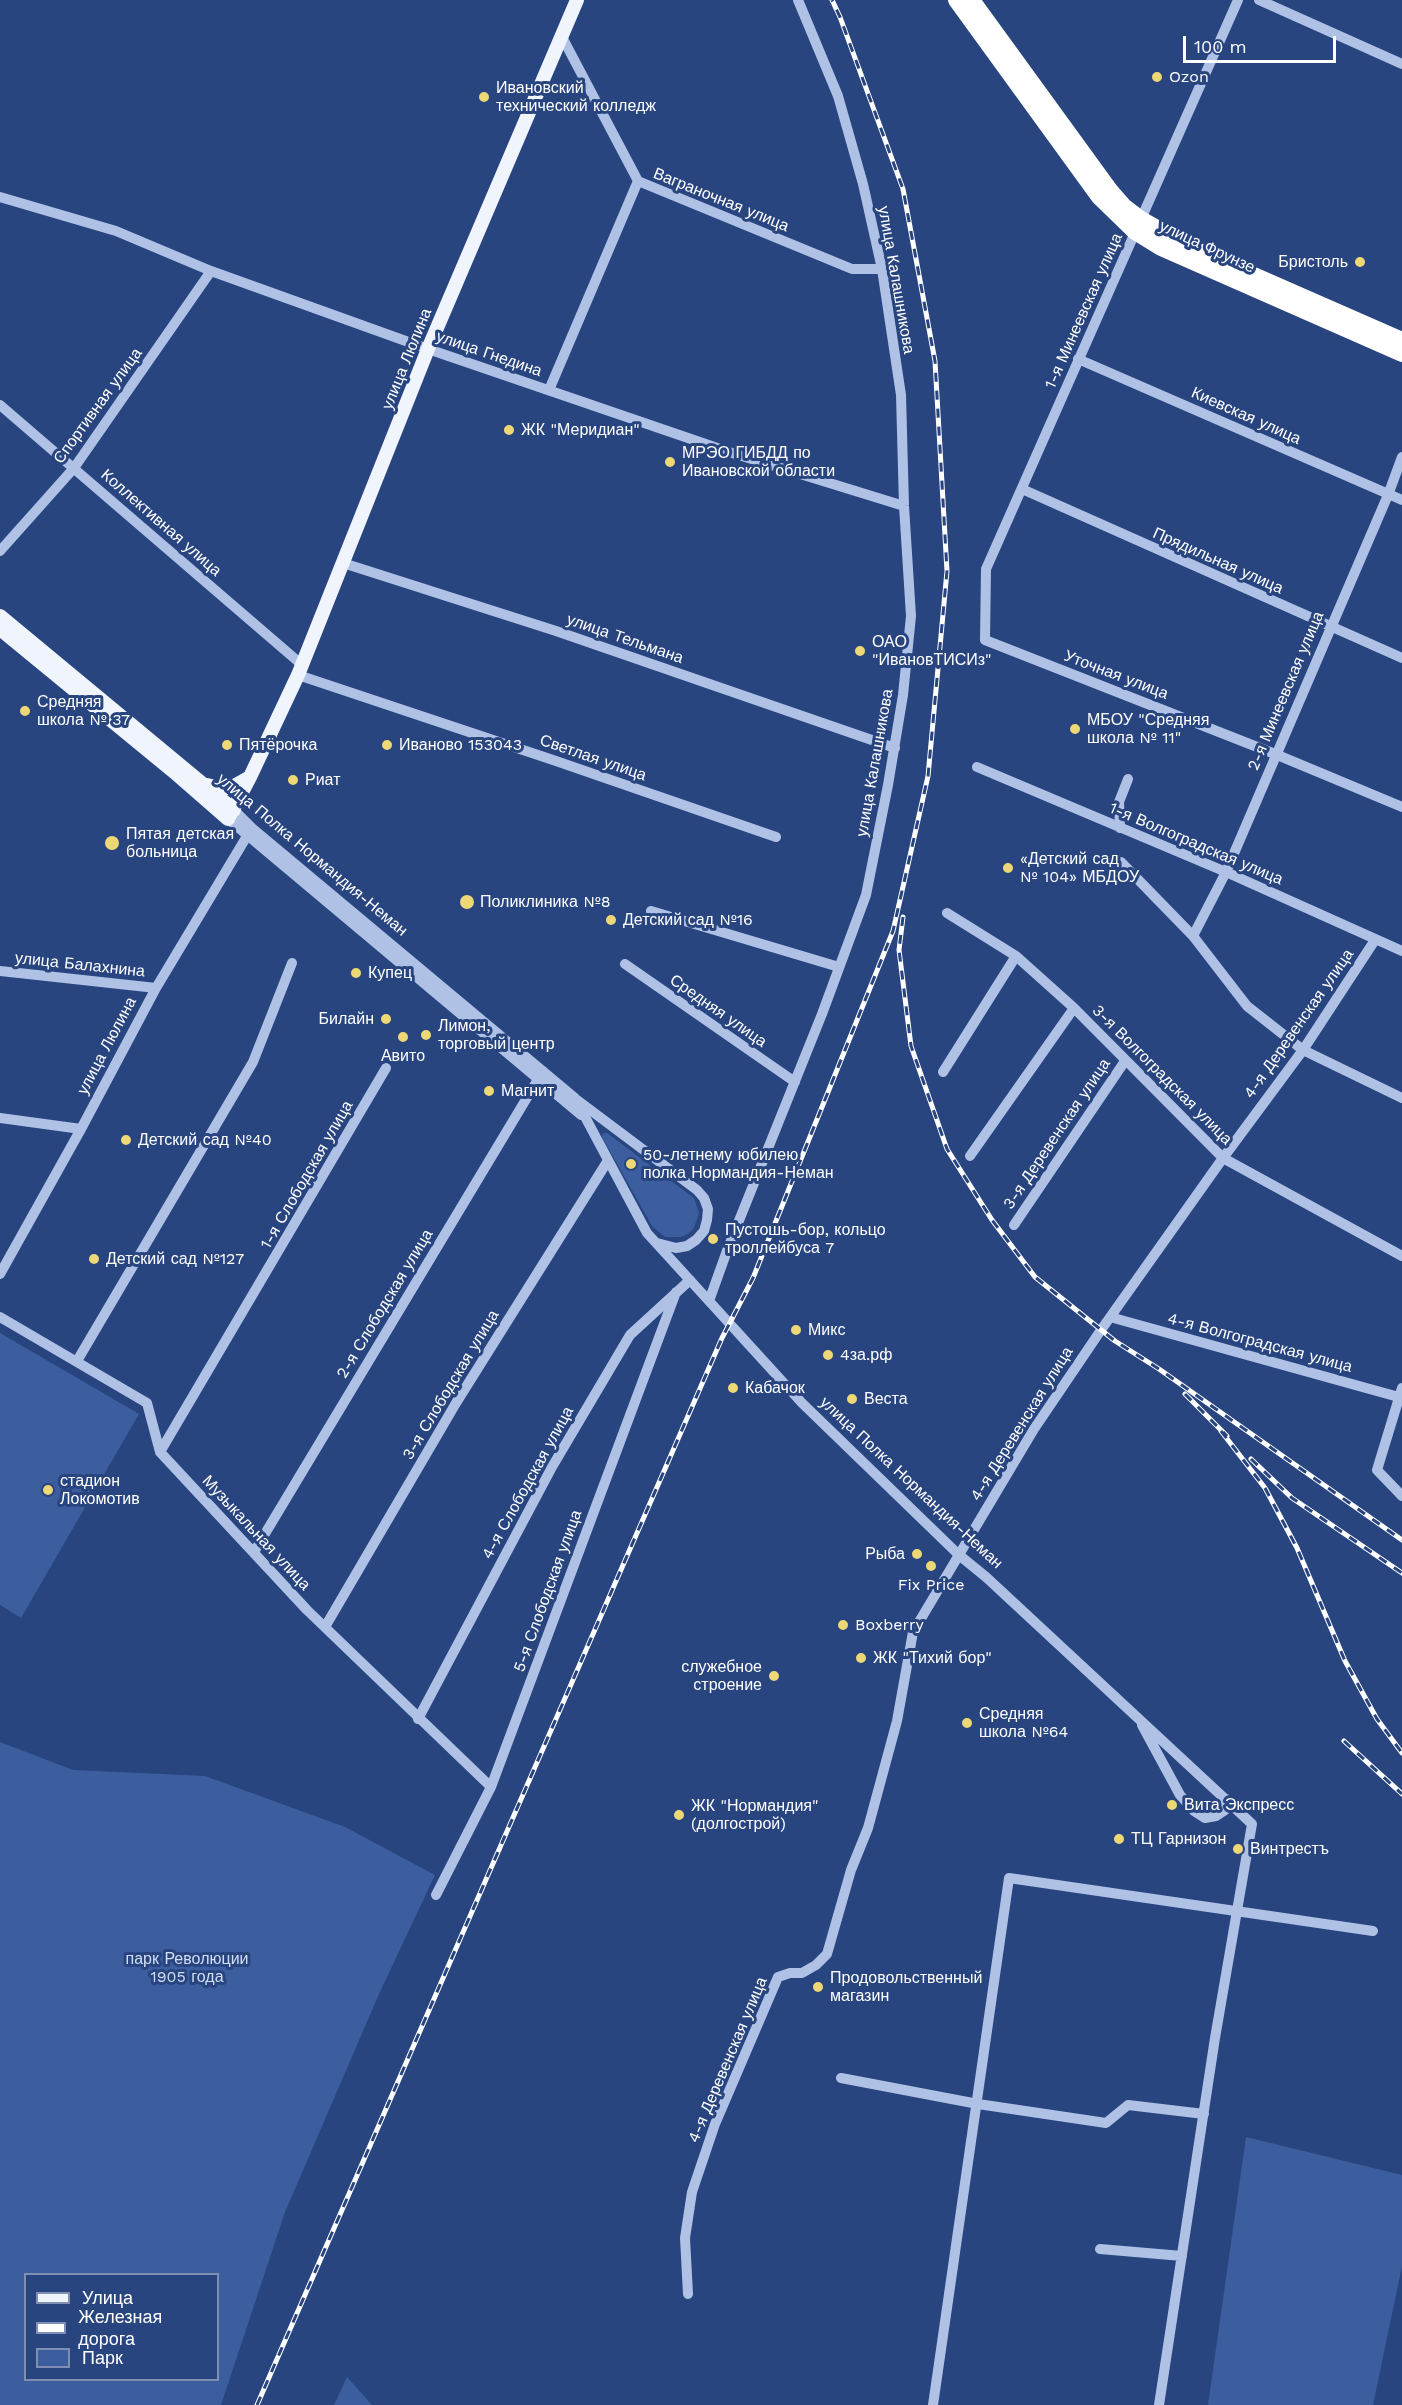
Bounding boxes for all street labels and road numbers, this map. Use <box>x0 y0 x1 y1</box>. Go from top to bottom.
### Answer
street label: Ваграночная улица <box>650 164 792 236</box>
street label: улица Калашникова <box>874 205 918 355</box>
street label: улица Фрунзе <box>1156 216 1258 278</box>
street label: 1-я Минеевская улица <box>1041 230 1127 392</box>
street label: улица Люлина <box>378 306 436 412</box>
street label: улица Гнедина <box>434 327 544 381</box>
street label: Спортивная улица <box>50 344 146 468</box>
street label: Киевская улица <box>1188 383 1304 449</box>
street label: Коллективная улица <box>97 465 225 581</box>
street label: Прядильная улица <box>1150 524 1286 598</box>
street label: 2-я Минеевская улица <box>1244 609 1328 773</box>
street label: улица Тельмана <box>564 610 686 668</box>
street label: Уточная улица <box>1061 646 1171 704</box>
street label: улица Калашникова <box>853 688 897 838</box>
street label: Светлая улица <box>537 731 649 785</box>
street label: улица Полка Нормандия-Неман <box>213 770 411 940</box>
street label: 1-я Волгоградская улица <box>1106 799 1286 889</box>
street label: 4-я Деревенская улица <box>1240 946 1358 1102</box>
street label: улица Балахнина <box>14 949 146 981</box>
street label: Средняя улица <box>666 970 770 1052</box>
street label: улица Люлина <box>73 994 141 1098</box>
street label: 3-я Волгоградская улица <box>1088 1001 1236 1149</box>
street label: 3-я Деревенская улица <box>999 1055 1115 1213</box>
street label: 1-я Слободская улица <box>257 1098 357 1252</box>
street label: 2-я Слободская улица <box>333 1226 437 1382</box>
street label: 3-я Слободская улица <box>399 1307 503 1463</box>
street label: 4-я Волгоградская улица <box>1166 1309 1354 1377</box>
street label: 4-я Деревенская улица <box>967 1343 1077 1505</box>
street label: улица Полка Нормандия-Неман <box>816 1393 1006 1573</box>
street label: 4-я Слободская улица <box>478 1403 578 1563</box>
street label: Музыкальная улица <box>198 1472 314 1594</box>
street label: 5-я Слободская улица <box>510 1507 586 1675</box>
street label: 4-я Деревенская улица <box>684 1974 772 2146</box>

